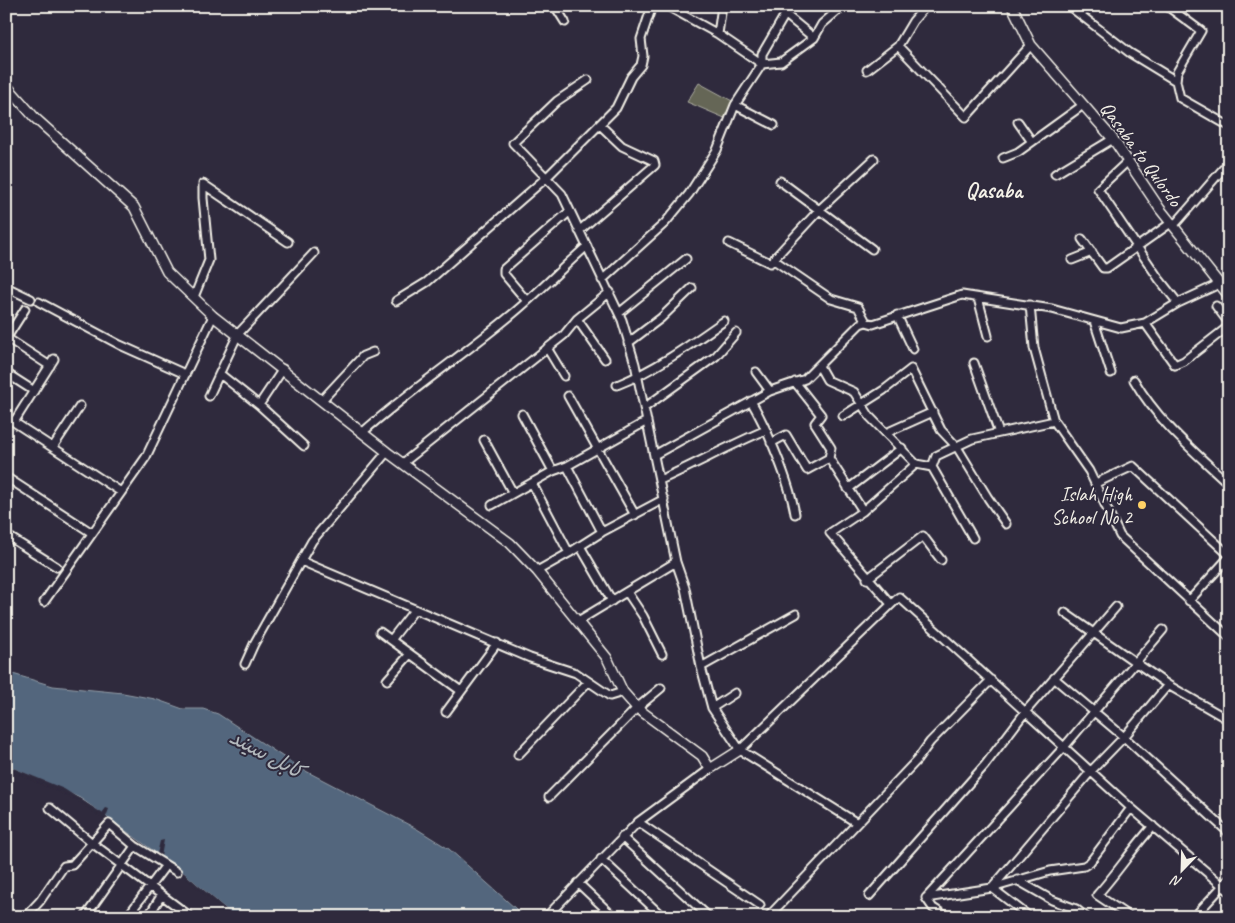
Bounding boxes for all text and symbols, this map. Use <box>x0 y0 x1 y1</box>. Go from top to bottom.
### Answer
street label: Qasaba to Qulordo <box>1094 97 1188 212</box>
district label: Qasaba <box>966 177 1024 205</box>
place label: Islah High School No 2 <box>1051 482 1134 530</box>
marker: Islah High School No 2 <box>1136 499 1148 511</box>
water label: کابل سيند <box>225 724 312 786</box>
north arrow <box>1158 846 1208 896</box>
text: N <box>1168 871 1184 891</box>

